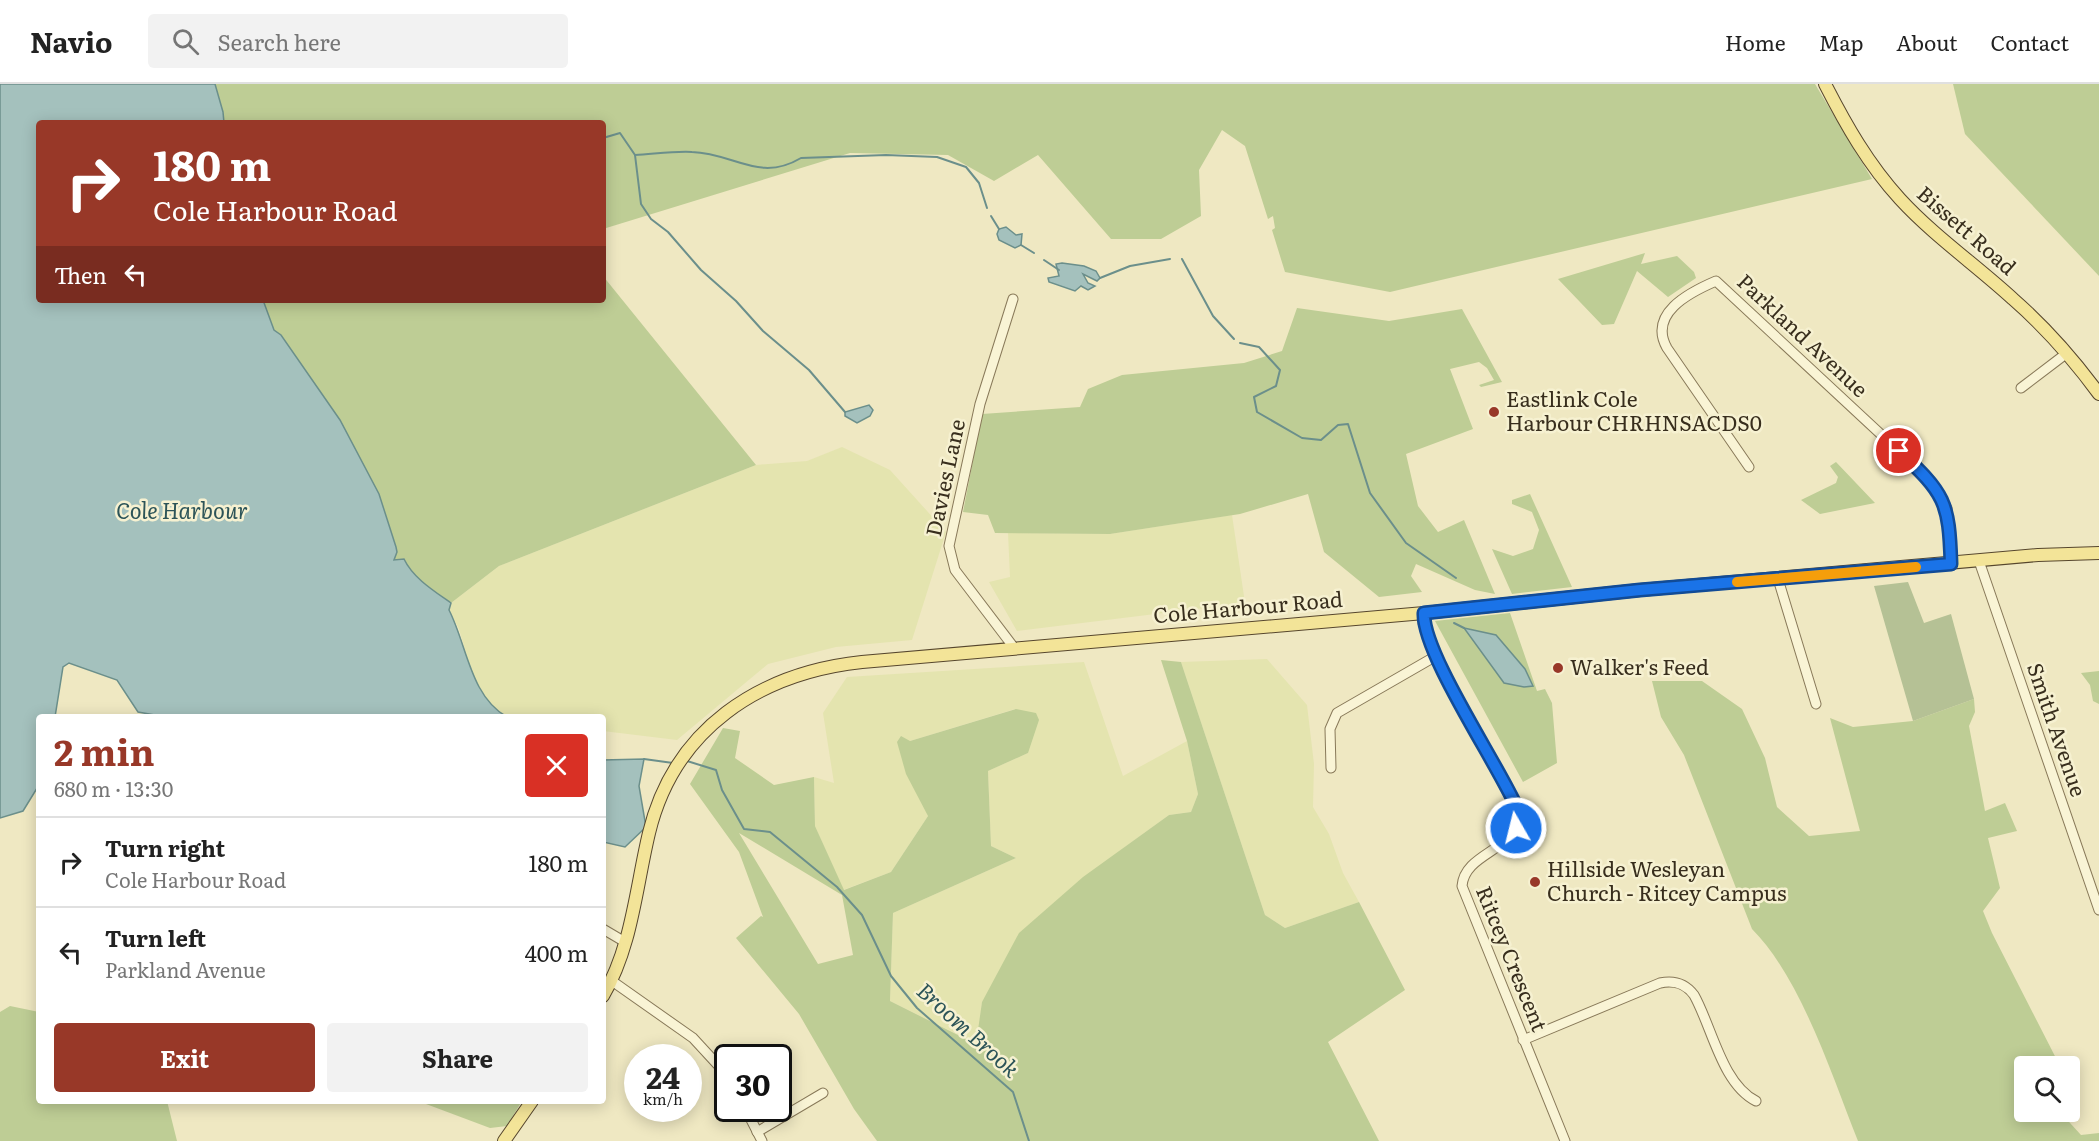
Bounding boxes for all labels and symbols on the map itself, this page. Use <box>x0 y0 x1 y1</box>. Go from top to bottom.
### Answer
street label: Bissett Road <box>1911 177 2024 281</box>
street label: Parkland Avenue <box>1731 265 1876 403</box>
place label: Eastlink Cole Harbour CHRHNSACDS0 <box>1506 382 1762 437</box>
marker: Eastlink Cole Harbour CHRHNSACDS0 <box>1487 405 1501 419</box>
street label: Davies Lane <box>916 416 971 539</box>
pin <box>1873 425 1924 476</box>
water label: Cole Harbour <box>116 493 248 526</box>
street label: Cole Harbour Road <box>1152 582 1344 629</box>
place label: Walker's Feed <box>1570 650 1709 681</box>
street label: Smith Avenue <box>2021 658 2096 800</box>
marker: Walker's Feed <box>1551 661 1565 675</box>
position arrow <box>1484 796 1548 860</box>
place label: Hillside Wesleyan Church - Ritcey Campus <box>1547 852 1787 907</box>
marker: Hillside Wesleyan Church - Ritcey Campus <box>1528 875 1542 889</box>
street label: Ritcey Crescent <box>1470 881 1557 1036</box>
water label: Broom Brook <box>910 974 1028 1084</box>
speed limit sign: 30 <box>714 1044 792 1122</box>

